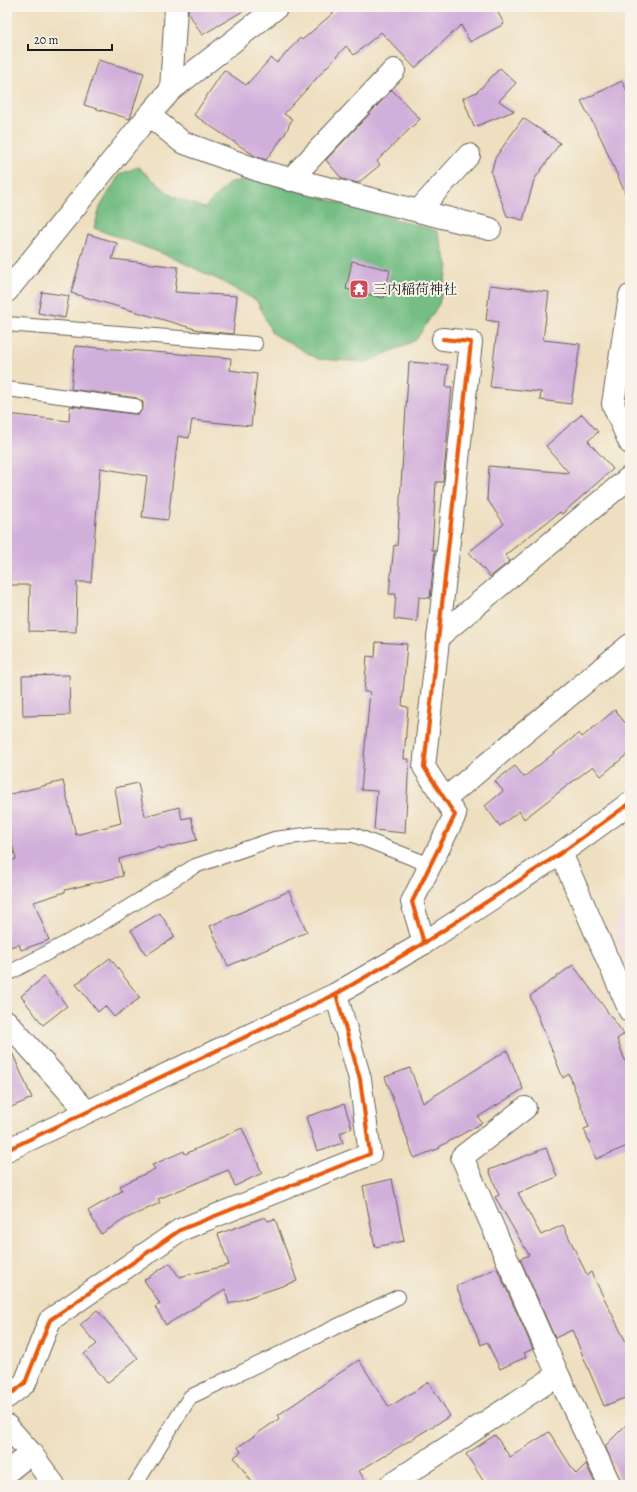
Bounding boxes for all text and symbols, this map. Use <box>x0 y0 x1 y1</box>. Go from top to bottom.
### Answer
scale bar <box>28 26 112 52</box>
text: 20 m <box>34 32 58 48</box>
temple icon: 三内稲荷神社 <box>348 278 370 300</box>
place label: 三内稲荷神社 <box>373 280 457 299</box>

